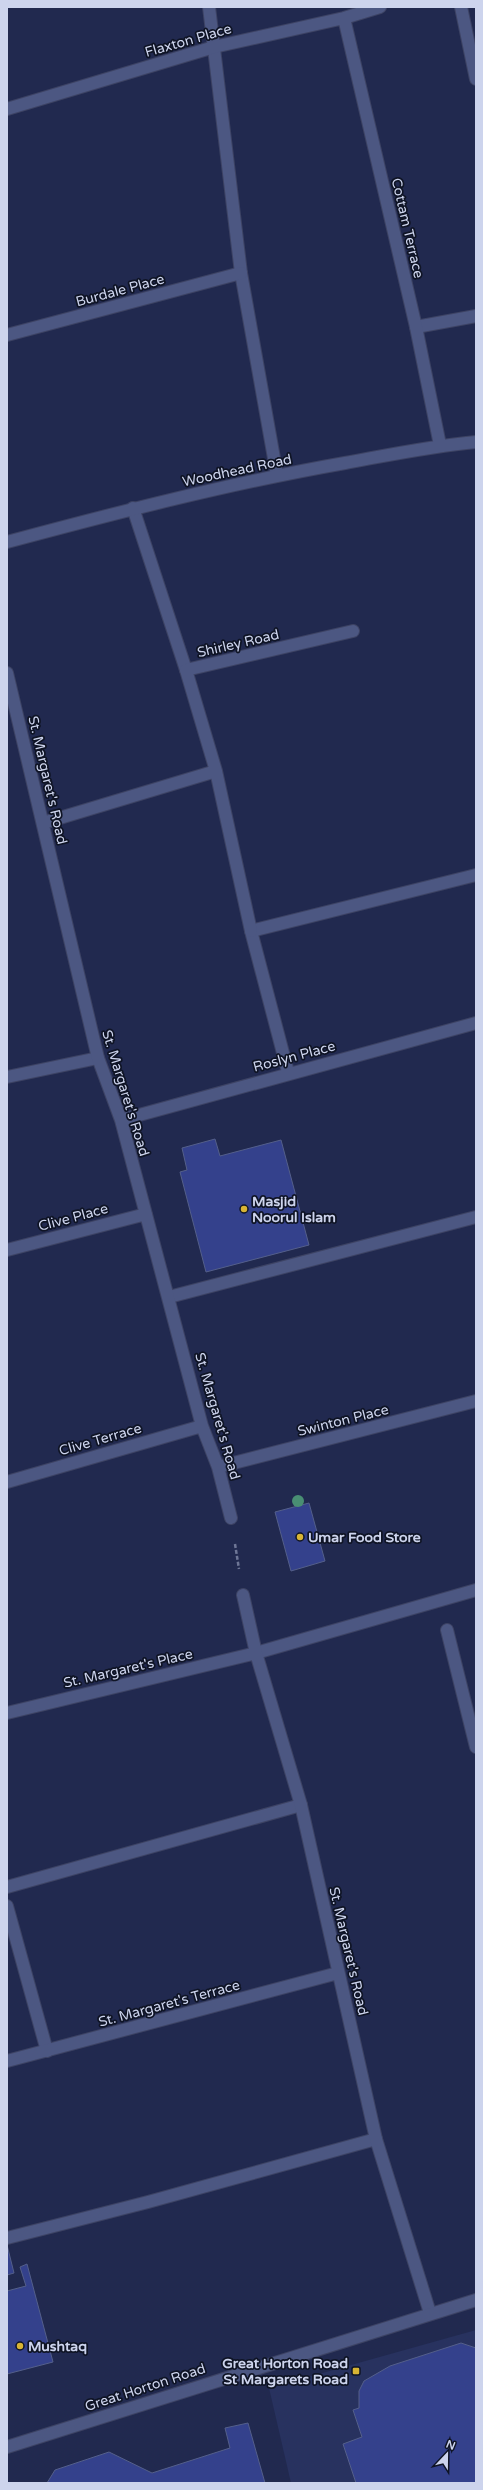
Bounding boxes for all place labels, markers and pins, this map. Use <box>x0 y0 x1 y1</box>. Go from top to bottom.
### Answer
place label: Masjid Noorul Islam <box>252 1193 336 1226</box>
marker: Masjid Noorul Islam <box>239 1204 249 1214</box>
place label: Umar Food Store <box>308 1529 421 1546</box>
marker: Umar Food Store <box>295 1532 305 1542</box>
place label: Mushtaq <box>28 2338 87 2355</box>
marker: Mushtaq <box>15 2341 25 2351</box>
place label: Great Horton Road St Margarets Road <box>222 2355 348 2388</box>
marker: Great Horton Road St Margarets Road <box>351 2366 361 2376</box>

